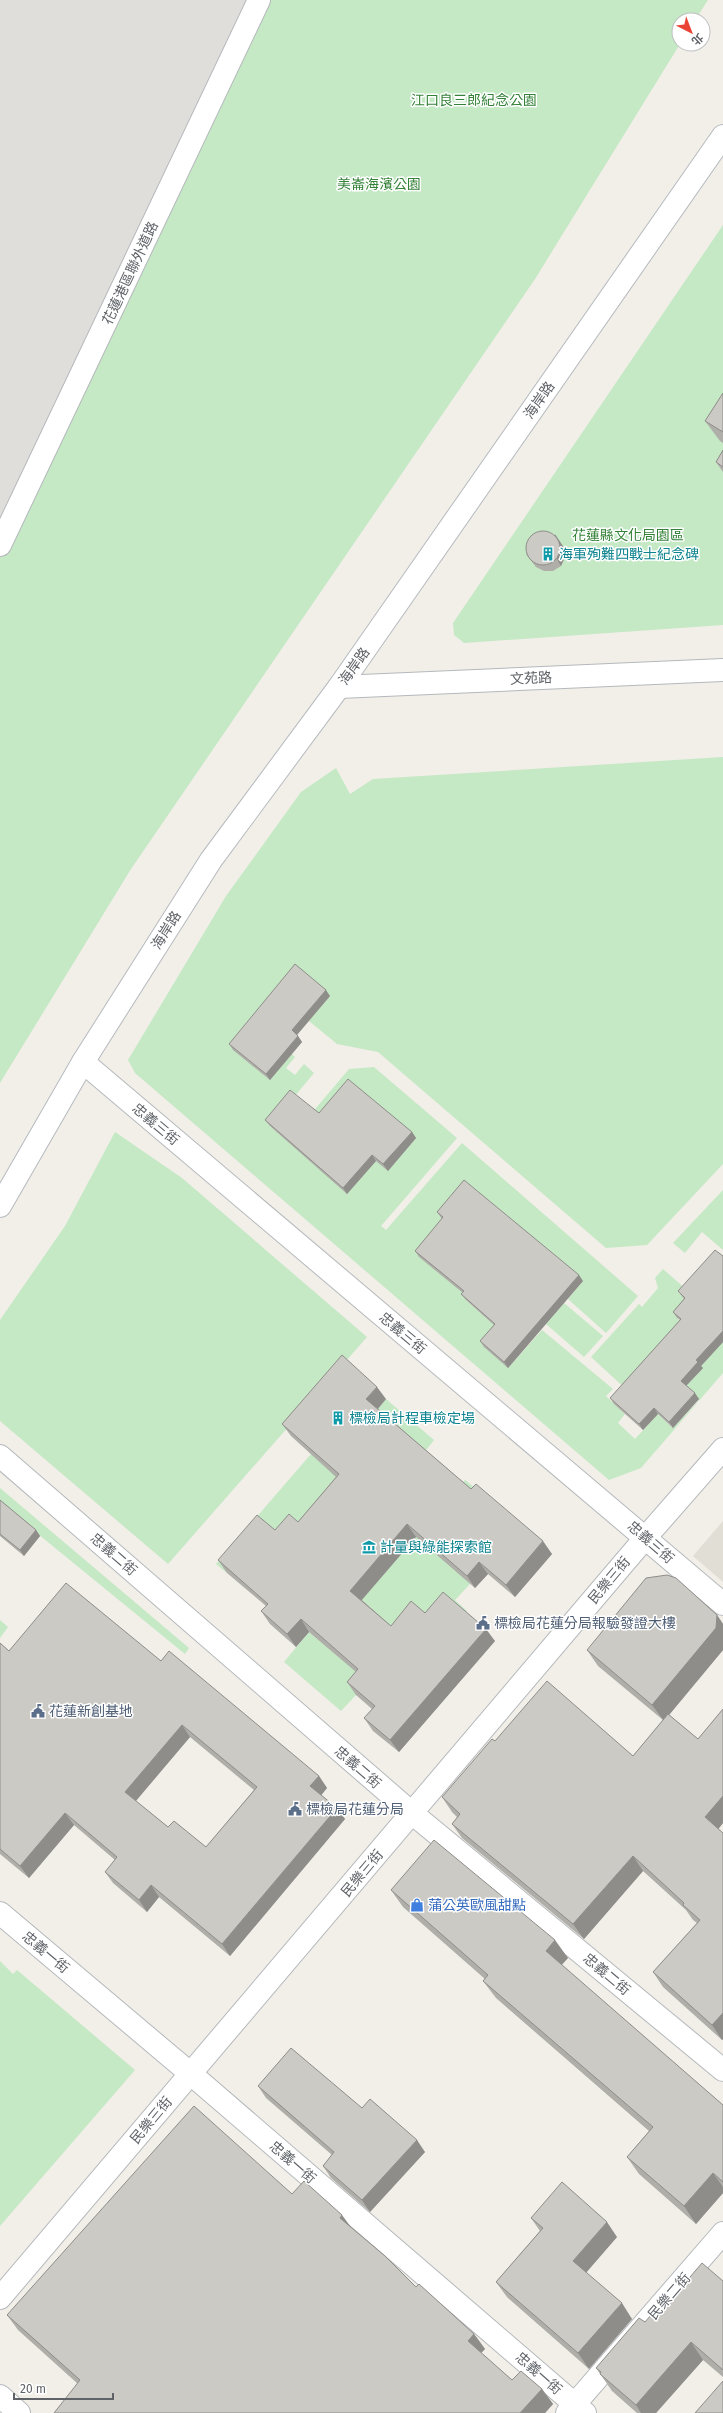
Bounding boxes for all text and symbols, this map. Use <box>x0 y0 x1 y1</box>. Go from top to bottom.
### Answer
north arrow <box>671 12 711 52</box>
text: 北 <box>689 31 706 48</box>
park label: 江口良三郎紀念公園 <box>411 92 537 109</box>
park label: 美崙海濱公園 <box>337 176 421 193</box>
street label: 花蓮港區聯外道路 <box>99 219 162 328</box>
street label: 海岸路 <box>520 378 558 422</box>
park label: 花蓮縣文化局園區 <box>572 527 684 544</box>
building icon: 海軍殉難四戰士紀念碑 <box>540 546 556 562</box>
place label: 海軍殉難四戰士紀念碑 <box>559 546 699 563</box>
street label: 海岸路 <box>335 644 373 688</box>
street label: 文苑路 <box>510 669 552 688</box>
street label: 海岸路 <box>148 908 185 953</box>
street label: 忠義三街 <box>129 1100 183 1149</box>
street label: 忠義三街 <box>376 1309 430 1358</box>
building icon: 標檢局計程車檢定場 <box>330 1410 346 1426</box>
place label: 標檢局計程車檢定場 <box>349 1410 475 1427</box>
street label: 忠義三街 <box>624 1518 677 1567</box>
street label: 忠義二街 <box>87 1530 140 1579</box>
museum icon: 計量與綠能探索館 <box>361 1539 377 1555</box>
place label: 計量與綠能探索館 <box>380 1539 492 1556</box>
street label: 民樂三街 <box>585 1553 634 1607</box>
public building icon: 標檢局花蓮分局報驗發證大樓 <box>475 1615 491 1631</box>
place label: 標檢局花蓮分局報驗發證大樓 <box>494 1615 676 1632</box>
public building icon: 花蓮新創基地 <box>30 1703 46 1719</box>
place label: 花蓮新創基地 <box>49 1703 133 1720</box>
street label: 忠義二街 <box>331 1743 384 1792</box>
public building icon: 標檢局花蓮分局 <box>287 1801 303 1817</box>
place label: 標檢局花蓮分局 <box>306 1801 404 1818</box>
street label: 民樂三街 <box>338 1846 387 1900</box>
shop icon: 蒲公英歐風甜點 <box>409 1897 425 1913</box>
place label: 蒲公英歐風甜點 <box>428 1897 526 1914</box>
street label: 忠義一街 <box>19 1928 73 1977</box>
street label: 忠義二街 <box>580 1950 634 1999</box>
street label: 民樂三街 <box>127 2093 176 2147</box>
street label: 忠義一街 <box>266 2138 319 2187</box>
street label: 民樂二街 <box>645 2270 694 2323</box>
street label: 忠義一街 <box>512 2349 565 2398</box>
scale bar <box>14 2375 113 2401</box>
text: 20 m <box>20 2382 46 2396</box>

